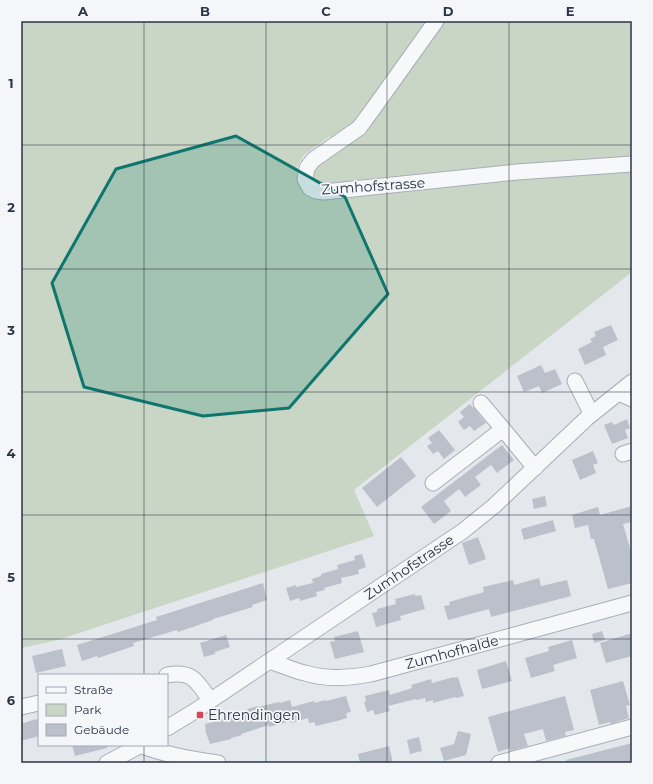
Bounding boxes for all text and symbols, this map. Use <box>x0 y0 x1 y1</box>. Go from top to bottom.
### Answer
text: A <box>77 3 89 19</box>
text: B <box>200 3 210 19</box>
text: C <box>321 3 331 19</box>
text: D <box>443 3 454 19</box>
text: E <box>566 3 575 19</box>
text: 1 <box>8 75 14 91</box>
street label: Zumhofstrasse <box>320 173 426 199</box>
text: 2 <box>7 199 15 215</box>
text: 3 <box>6 322 15 338</box>
text: 4 <box>7 445 16 461</box>
street label: Zumhofstrasse <box>361 530 457 604</box>
text: 5 <box>7 569 15 585</box>
street label: Zumhofhalde <box>403 631 501 673</box>
legend <box>38 674 168 746</box>
text: Straße <box>74 682 113 697</box>
text: 6 <box>7 692 16 708</box>
text: Park <box>74 702 102 717</box>
place label: Ehrendingen <box>208 706 300 724</box>
marker: Ehrendingen <box>195 710 205 720</box>
text: Gebäude <box>74 722 129 737</box>

